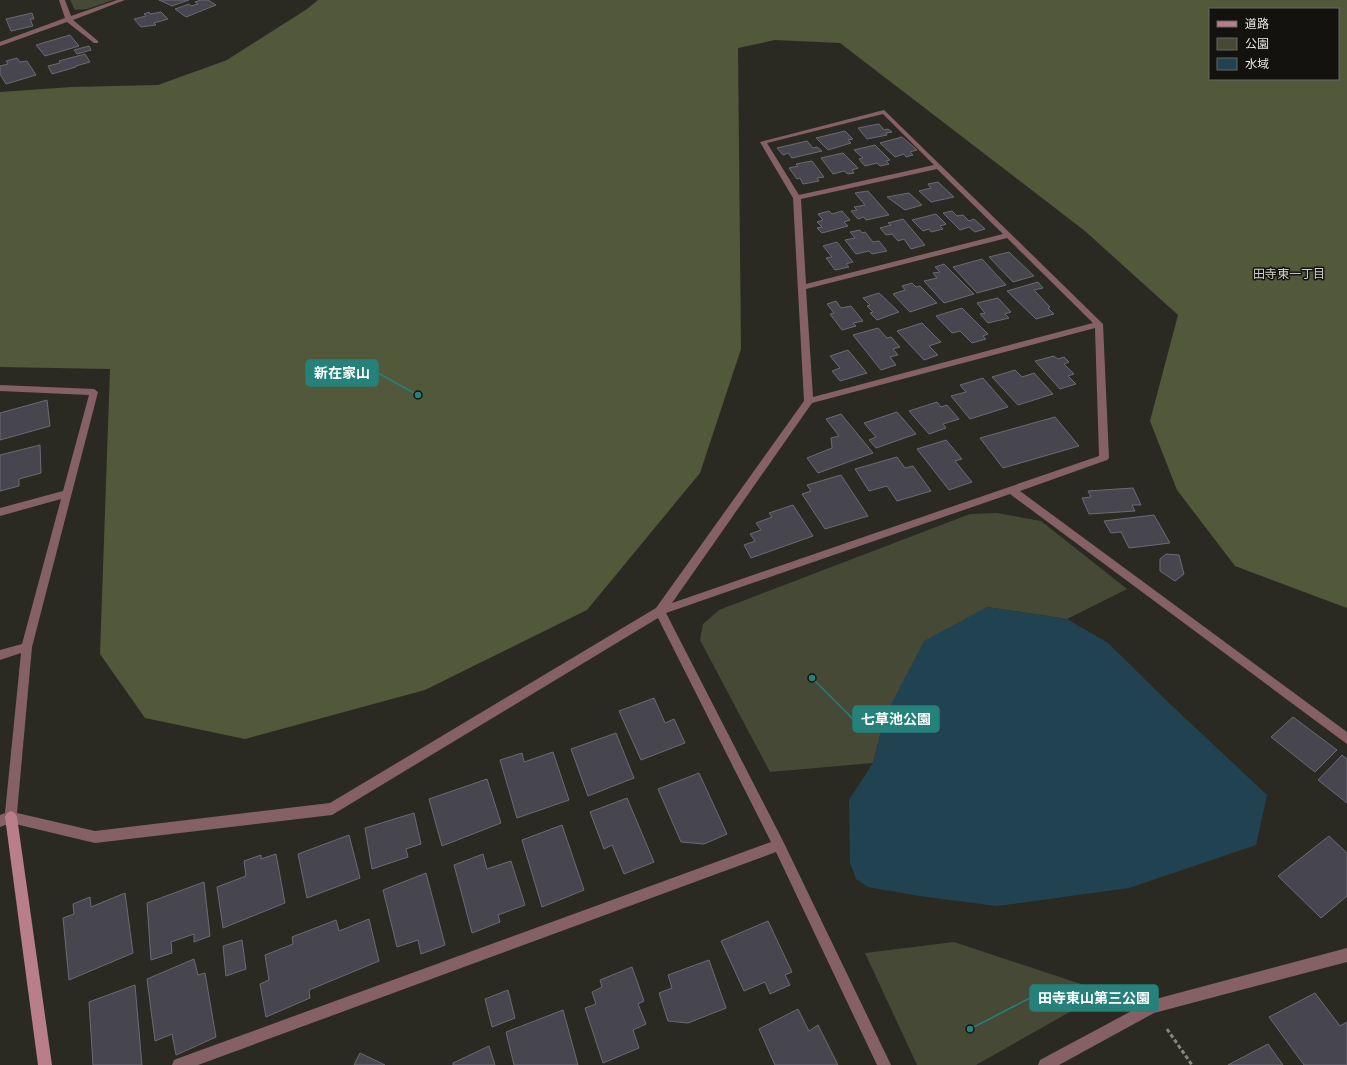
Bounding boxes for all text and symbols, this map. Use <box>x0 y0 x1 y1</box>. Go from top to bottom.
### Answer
legend <box>1209 8 1339 80</box>
text: 道路 <box>1245 16 1269 31</box>
text: 公園 <box>1245 36 1269 51</box>
text: 水域 <box>1245 56 1269 71</box>
district label: 田寺東一丁目 <box>1253 266 1325 281</box>
callout: 新在家山 <box>306 360 378 386</box>
text: 新在家山 <box>314 364 370 382</box>
callout: 七草池公園 <box>853 706 939 732</box>
text: 七草池公園 <box>861 710 931 728</box>
callout: 田寺東山第三公園 <box>1030 985 1158 1011</box>
text: 田寺東山第三公園 <box>1038 989 1150 1007</box>

